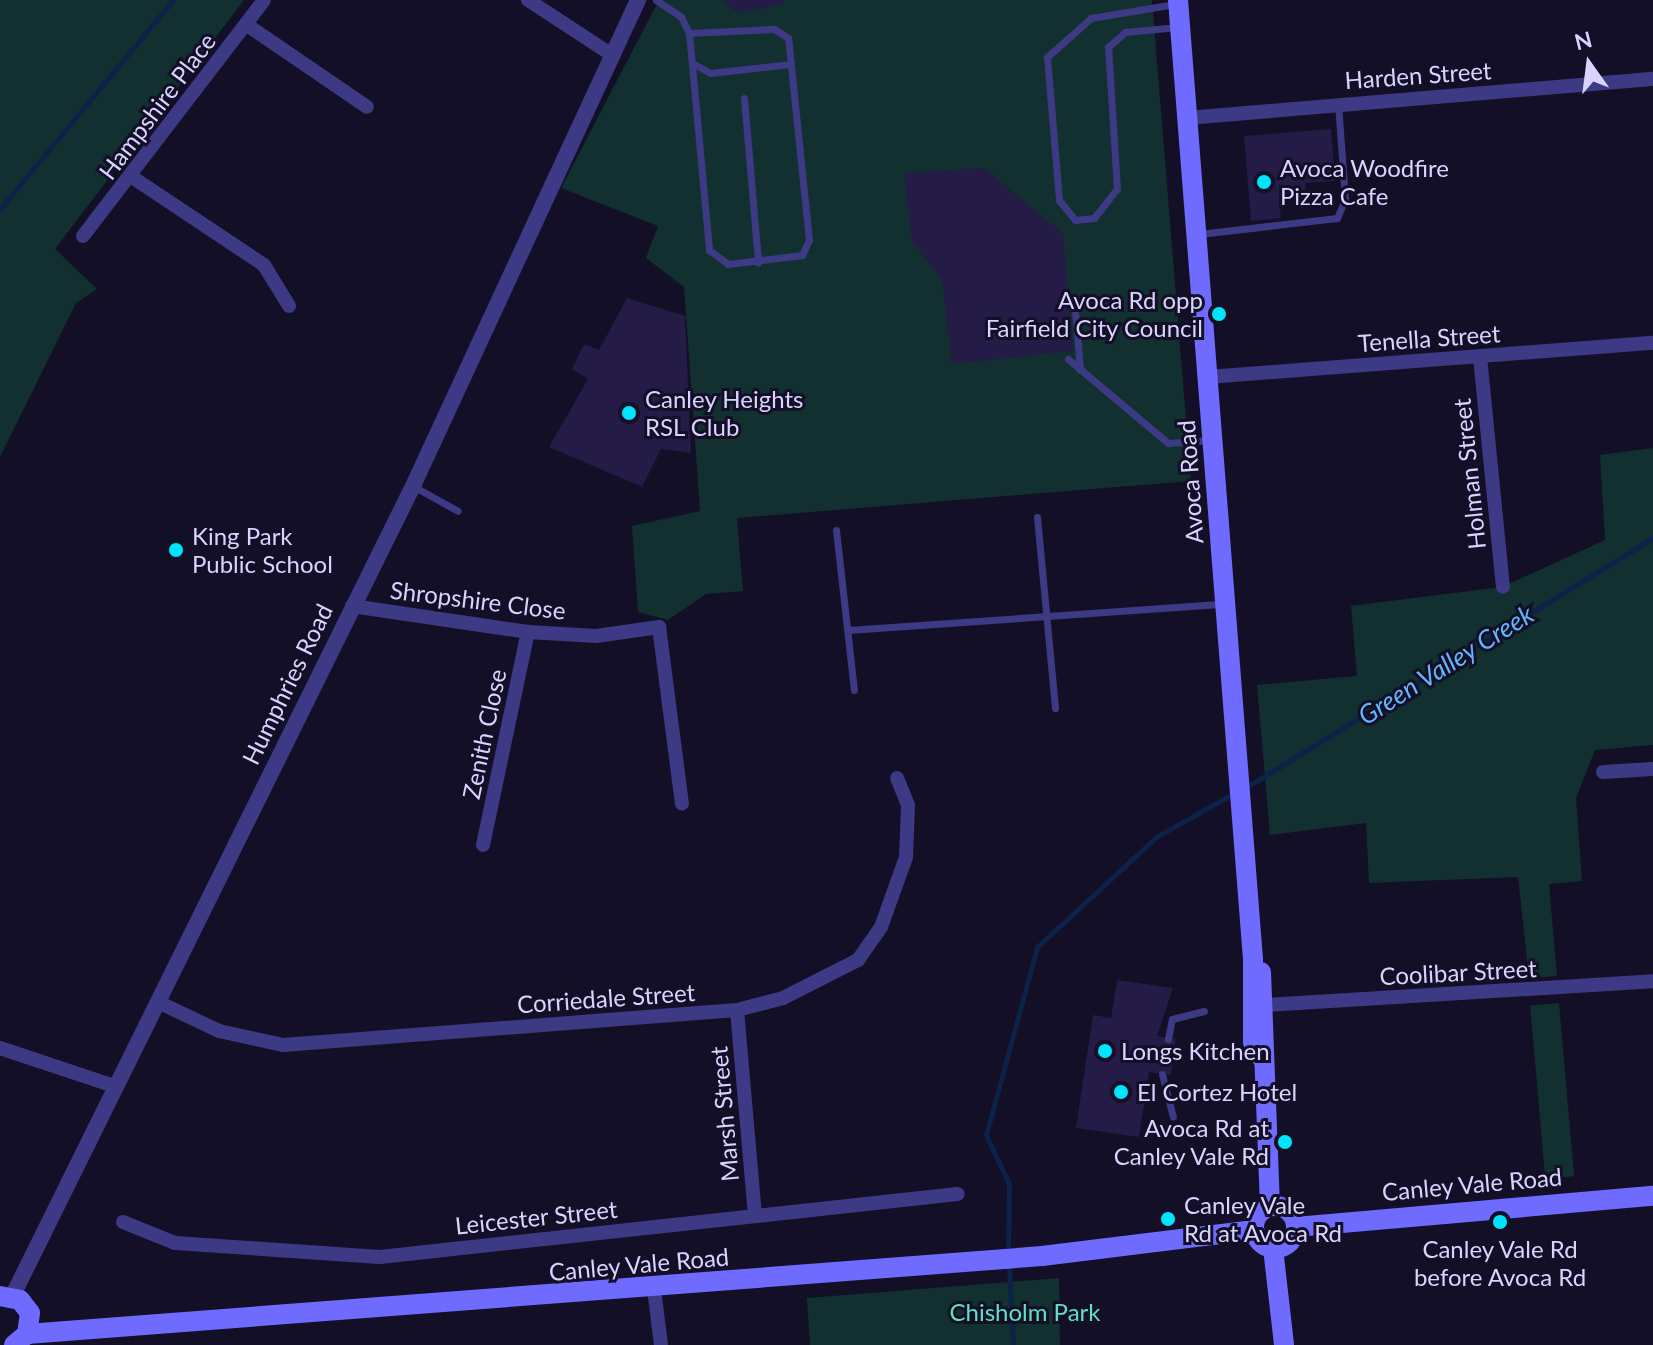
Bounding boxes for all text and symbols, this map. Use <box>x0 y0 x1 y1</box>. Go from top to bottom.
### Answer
north arrow <box>1549 24 1629 104</box>
text: N <box>1572 25 1595 55</box>
street label: Hampshire Place <box>93 27 221 185</box>
street label: Harden Street <box>1344 56 1492 94</box>
place label: Avoca Woodfire Pizza Cafe <box>1280 154 1449 210</box>
marker: Avoca Woodfire Pizza Cafe <box>1255 173 1273 191</box>
place label: Avoca Rd opp Fairfield City Council <box>985 286 1203 342</box>
marker: Avoca Rd opp Fairfield City Council <box>1210 305 1228 323</box>
street label: Tenella Street <box>1357 319 1501 357</box>
place label: Canley Heights RSL Club <box>645 385 804 441</box>
street label: Holman Street <box>1447 397 1491 551</box>
marker: Canley Heights RSL Club <box>620 404 638 422</box>
street label: Avoca Road <box>1171 419 1209 545</box>
place label: King Park Public School <box>192 522 333 578</box>
marker: King Park Public School <box>167 541 185 559</box>
street label: Shropshire Close <box>389 575 567 625</box>
water label: Green Valley Creek <box>1352 598 1540 732</box>
street label: Humphries Road <box>236 599 338 769</box>
street label: Zenith Close <box>456 666 512 802</box>
street label: Coolibar Street <box>1378 953 1538 991</box>
street label: Corriedale Street <box>516 977 696 1019</box>
place label: Longs Kitchen <box>1121 1037 1270 1065</box>
marker: Longs Kitchen <box>1096 1042 1114 1060</box>
street label: Marsh Street <box>704 1045 744 1183</box>
place label: El Cortez Hotel <box>1137 1078 1297 1106</box>
marker: El Cortez Hotel <box>1112 1083 1130 1101</box>
place label: Avoca Rd at Canley Vale Rd <box>1112 1114 1269 1170</box>
marker: Avoca Rd at Canley Vale Rd <box>1276 1133 1294 1151</box>
street label: Canley Vale Road <box>1380 1162 1564 1206</box>
place label: Canley Vale Rd at Avoca Rd <box>1184 1191 1343 1247</box>
street label: Leicester Street <box>453 1194 619 1240</box>
marker: Canley Vale Rd at Avoca Rd <box>1159 1210 1177 1228</box>
marker: Canley Vale Rd before Avoca Rd <box>1491 1213 1509 1231</box>
place label: Canley Vale Rd before Avoca Rd <box>1413 1235 1587 1291</box>
street label: Canley Vale Road <box>547 1242 731 1286</box>
park label: Chisholm Park <box>949 1298 1101 1326</box>

